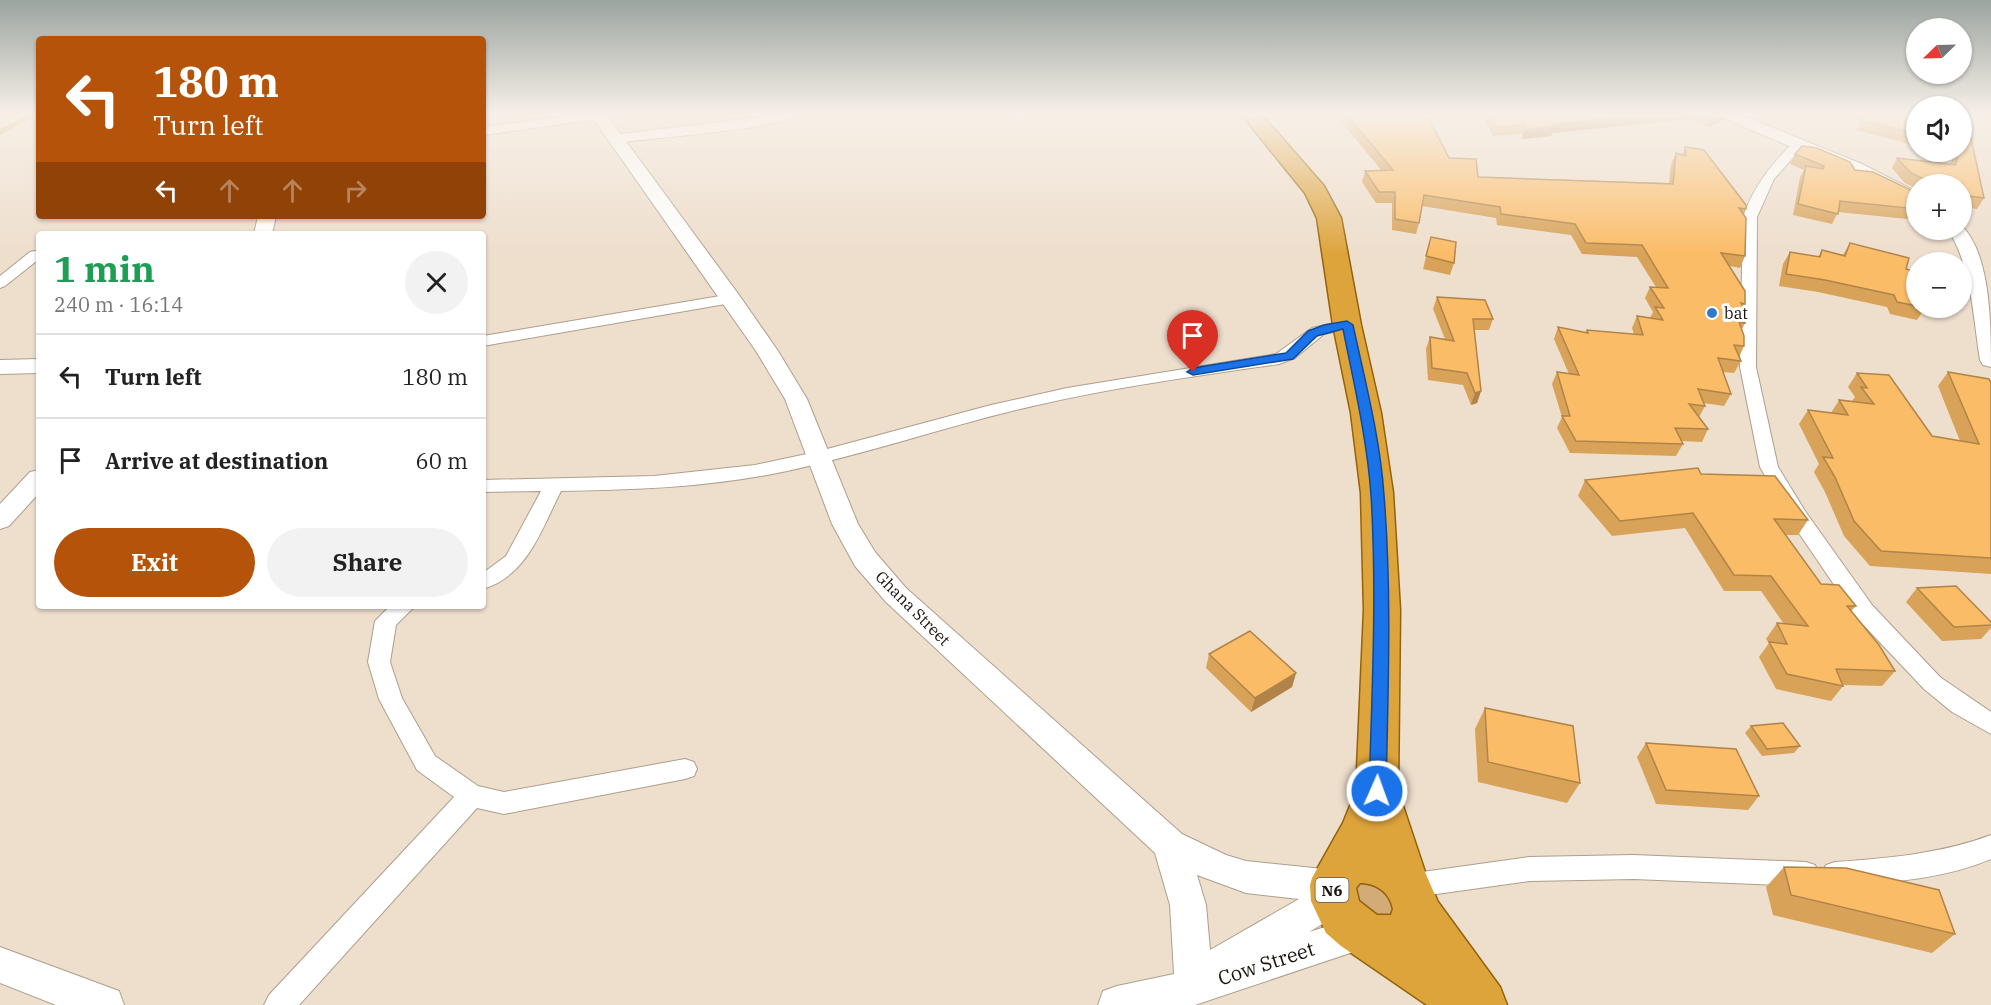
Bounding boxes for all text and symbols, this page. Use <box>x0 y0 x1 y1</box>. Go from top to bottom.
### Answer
north arrow <box>1906 18 1972 84</box>
map controls <box>1906 18 1972 318</box>
text: 180 m <box>153 54 279 109</box>
icon: left <box>54 60 132 138</box>
button: sound <box>1906 96 1972 162</box>
text: Turn left <box>153 107 264 142</box>
icon: left <box>150 174 183 207</box>
icon: ahead <box>213 174 246 207</box>
icon: ahead <box>276 174 309 207</box>
icon: right <box>339 174 372 207</box>
button: + <box>1906 174 1972 240</box>
text: 1 min <box>54 245 155 292</box>
button: close <box>405 251 468 314</box>
button: − <box>1906 252 1972 318</box>
text: 240 m · 16:14 <box>54 291 183 318</box>
place label: bat <box>1724 303 1748 323</box>
marker: bat <box>1705 306 1719 320</box>
pin <box>1167 310 1218 372</box>
icon: arrive <box>1176 319 1209 352</box>
icon: left <box>54 360 87 393</box>
text: Turn left <box>105 362 201 391</box>
text: 180 m <box>402 362 468 391</box>
icon: arrive <box>54 444 87 477</box>
text: Arrive at destination <box>105 446 328 475</box>
text: 60 m <box>416 446 468 475</box>
button: Exit <box>54 528 255 597</box>
button: Share <box>267 528 468 597</box>
street label: Ghana Street <box>871 566 955 650</box>
position arrow <box>1345 759 1409 823</box>
road number: N6 <box>1316 878 1348 902</box>
street label: Cow Street <box>1214 935 1318 991</box>

